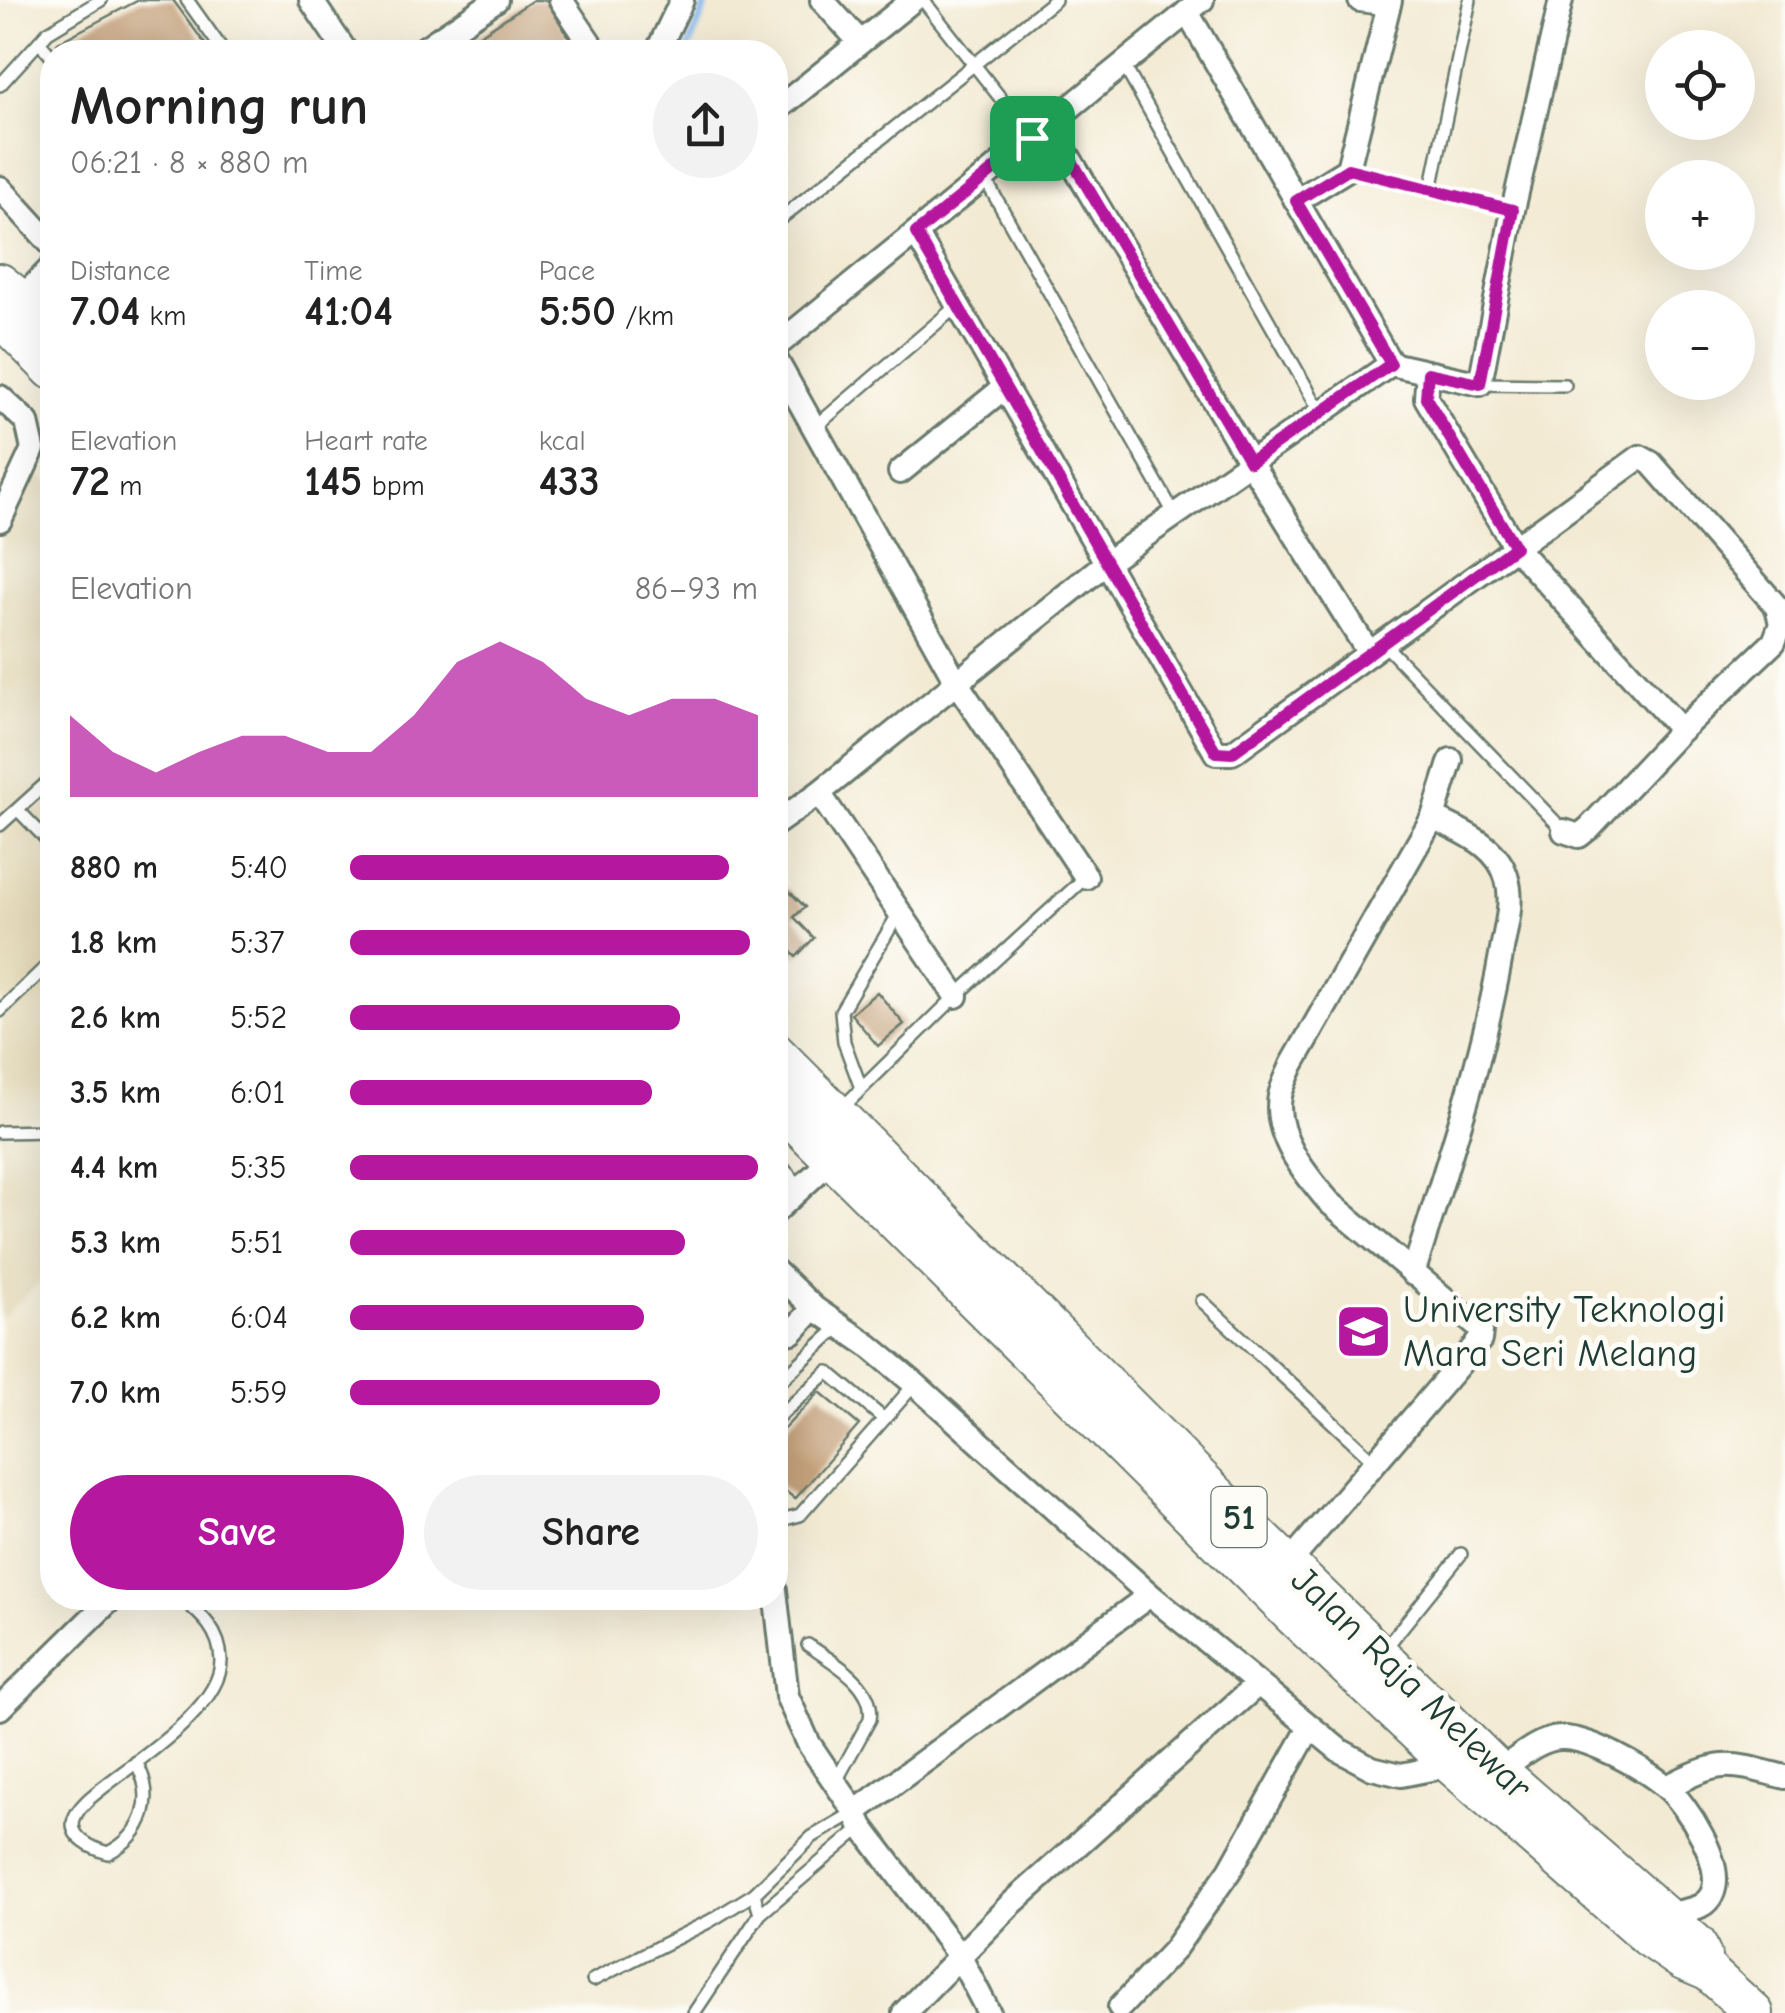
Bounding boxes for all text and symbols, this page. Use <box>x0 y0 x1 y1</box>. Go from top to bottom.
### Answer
map controls <box>1645 30 1755 400</box>
button: locate <box>1645 30 1755 140</box>
button: share <box>653 73 758 178</box>
text: Morning run <box>70 74 368 138</box>
pin <box>990 96 1075 181</box>
icon: arrive <box>1005 111 1060 166</box>
text: 06:21 · 8 × 880 m <box>70 144 309 181</box>
button: + <box>1645 160 1755 270</box>
text: Distance <box>70 255 170 287</box>
text: Time <box>304 255 362 287</box>
text: Pace <box>539 255 595 287</box>
text: 7.04 <box>70 287 140 336</box>
text: 41:04 <box>304 287 393 336</box>
text: 5:50 <box>539 287 616 336</box>
button: − <box>1645 290 1755 400</box>
text: km <box>140 300 186 332</box>
text: /km <box>616 300 674 332</box>
text: Elevation <box>70 425 177 457</box>
text: Heart rate <box>304 425 428 457</box>
text: kcal <box>539 425 586 457</box>
text: 72 <box>70 457 110 506</box>
text: 145 <box>304 457 362 506</box>
text: 433 <box>539 457 600 506</box>
text: m <box>110 470 142 502</box>
text: bpm <box>362 470 425 502</box>
text: Elevation <box>70 570 193 607</box>
text: 86–93 m <box>635 570 758 607</box>
text: 880 m <box>70 849 158 886</box>
text: 5:40 <box>230 849 288 886</box>
text: 1.8 km <box>70 924 157 961</box>
text: 5:37 <box>230 924 284 961</box>
text: 2.6 km <box>70 999 161 1036</box>
text: 5:52 <box>230 999 287 1036</box>
text: 3.5 km <box>70 1074 161 1111</box>
text: 6:01 <box>230 1074 285 1111</box>
text: 4.4 km <box>70 1149 158 1186</box>
text: 5:35 <box>230 1149 287 1186</box>
text: 5.3 km <box>70 1224 161 1261</box>
text: 5:51 <box>230 1224 283 1261</box>
place label: University Teknologi Mara Seri Melang <box>1403 1288 1726 1376</box>
text: 6.2 km <box>70 1299 161 1336</box>
text: 6:04 <box>230 1299 288 1336</box>
school or university icon: University Teknologi Mara Seri Melang <box>1334 1301 1394 1361</box>
text: 7.0 km <box>70 1374 161 1411</box>
text: 5:59 <box>230 1374 287 1411</box>
button: Save <box>70 1475 404 1590</box>
button: Share <box>424 1475 758 1590</box>
road number: 51 <box>1212 1487 1266 1547</box>
street label: Jalan Raja Melewar <box>1282 1558 1540 1810</box>

